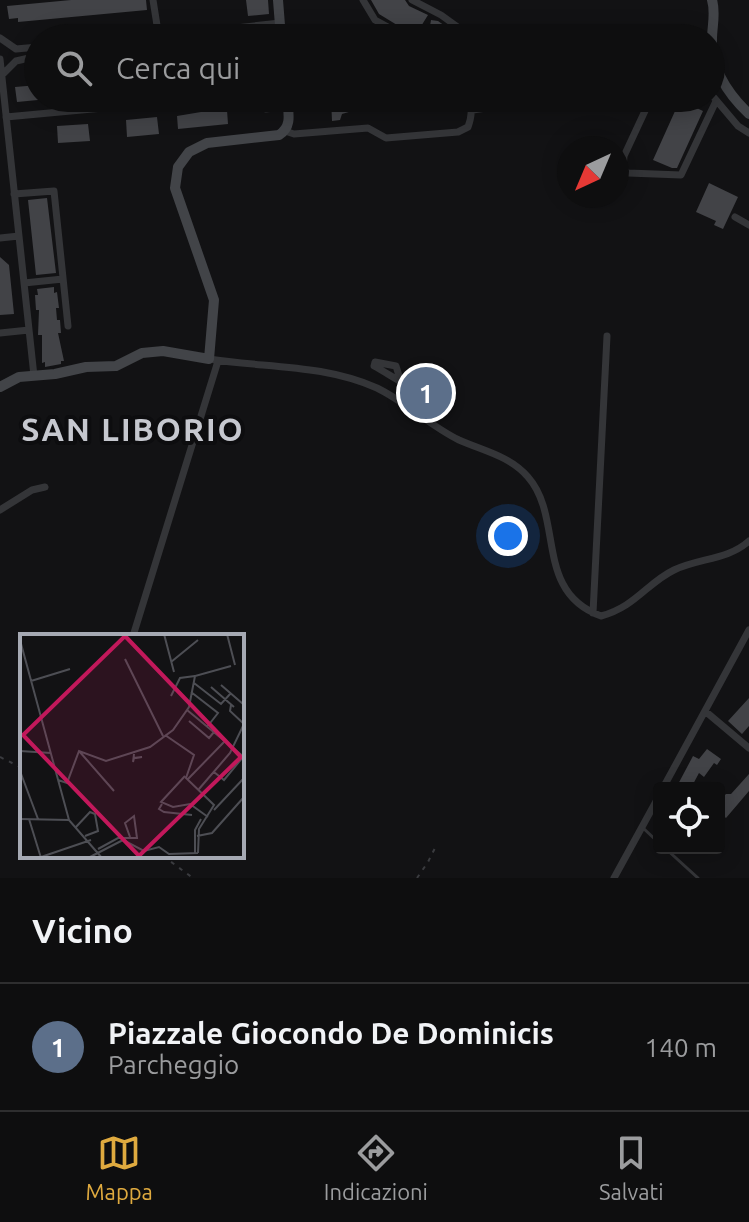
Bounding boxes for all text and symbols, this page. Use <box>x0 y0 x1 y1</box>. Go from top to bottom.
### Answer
search box <box>24 24 725 112</box>
icon: search <box>52 46 96 90</box>
text: Cerca qui <box>116 51 240 85</box>
north arrow <box>557 136 629 208</box>
pin: 1 <box>400 363 452 423</box>
district label: SAN LIBORIO <box>21 411 245 447</box>
your location <box>488 516 528 556</box>
inset map <box>20 634 244 858</box>
map controls <box>653 782 725 854</box>
button: locate <box>653 782 725 854</box>
text: Vicino <box>32 911 133 949</box>
text: Piazzale Giocondo De Dominicis <box>108 1016 554 1050</box>
text: 1 <box>51 1033 65 1062</box>
text: 140 m <box>645 1033 717 1062</box>
text: Parcheggio <box>108 1050 239 1079</box>
tab: Mappa <box>85 1131 153 1204</box>
tab: Indicazioni <box>324 1131 428 1204</box>
tab: Salvati <box>599 1131 664 1204</box>

